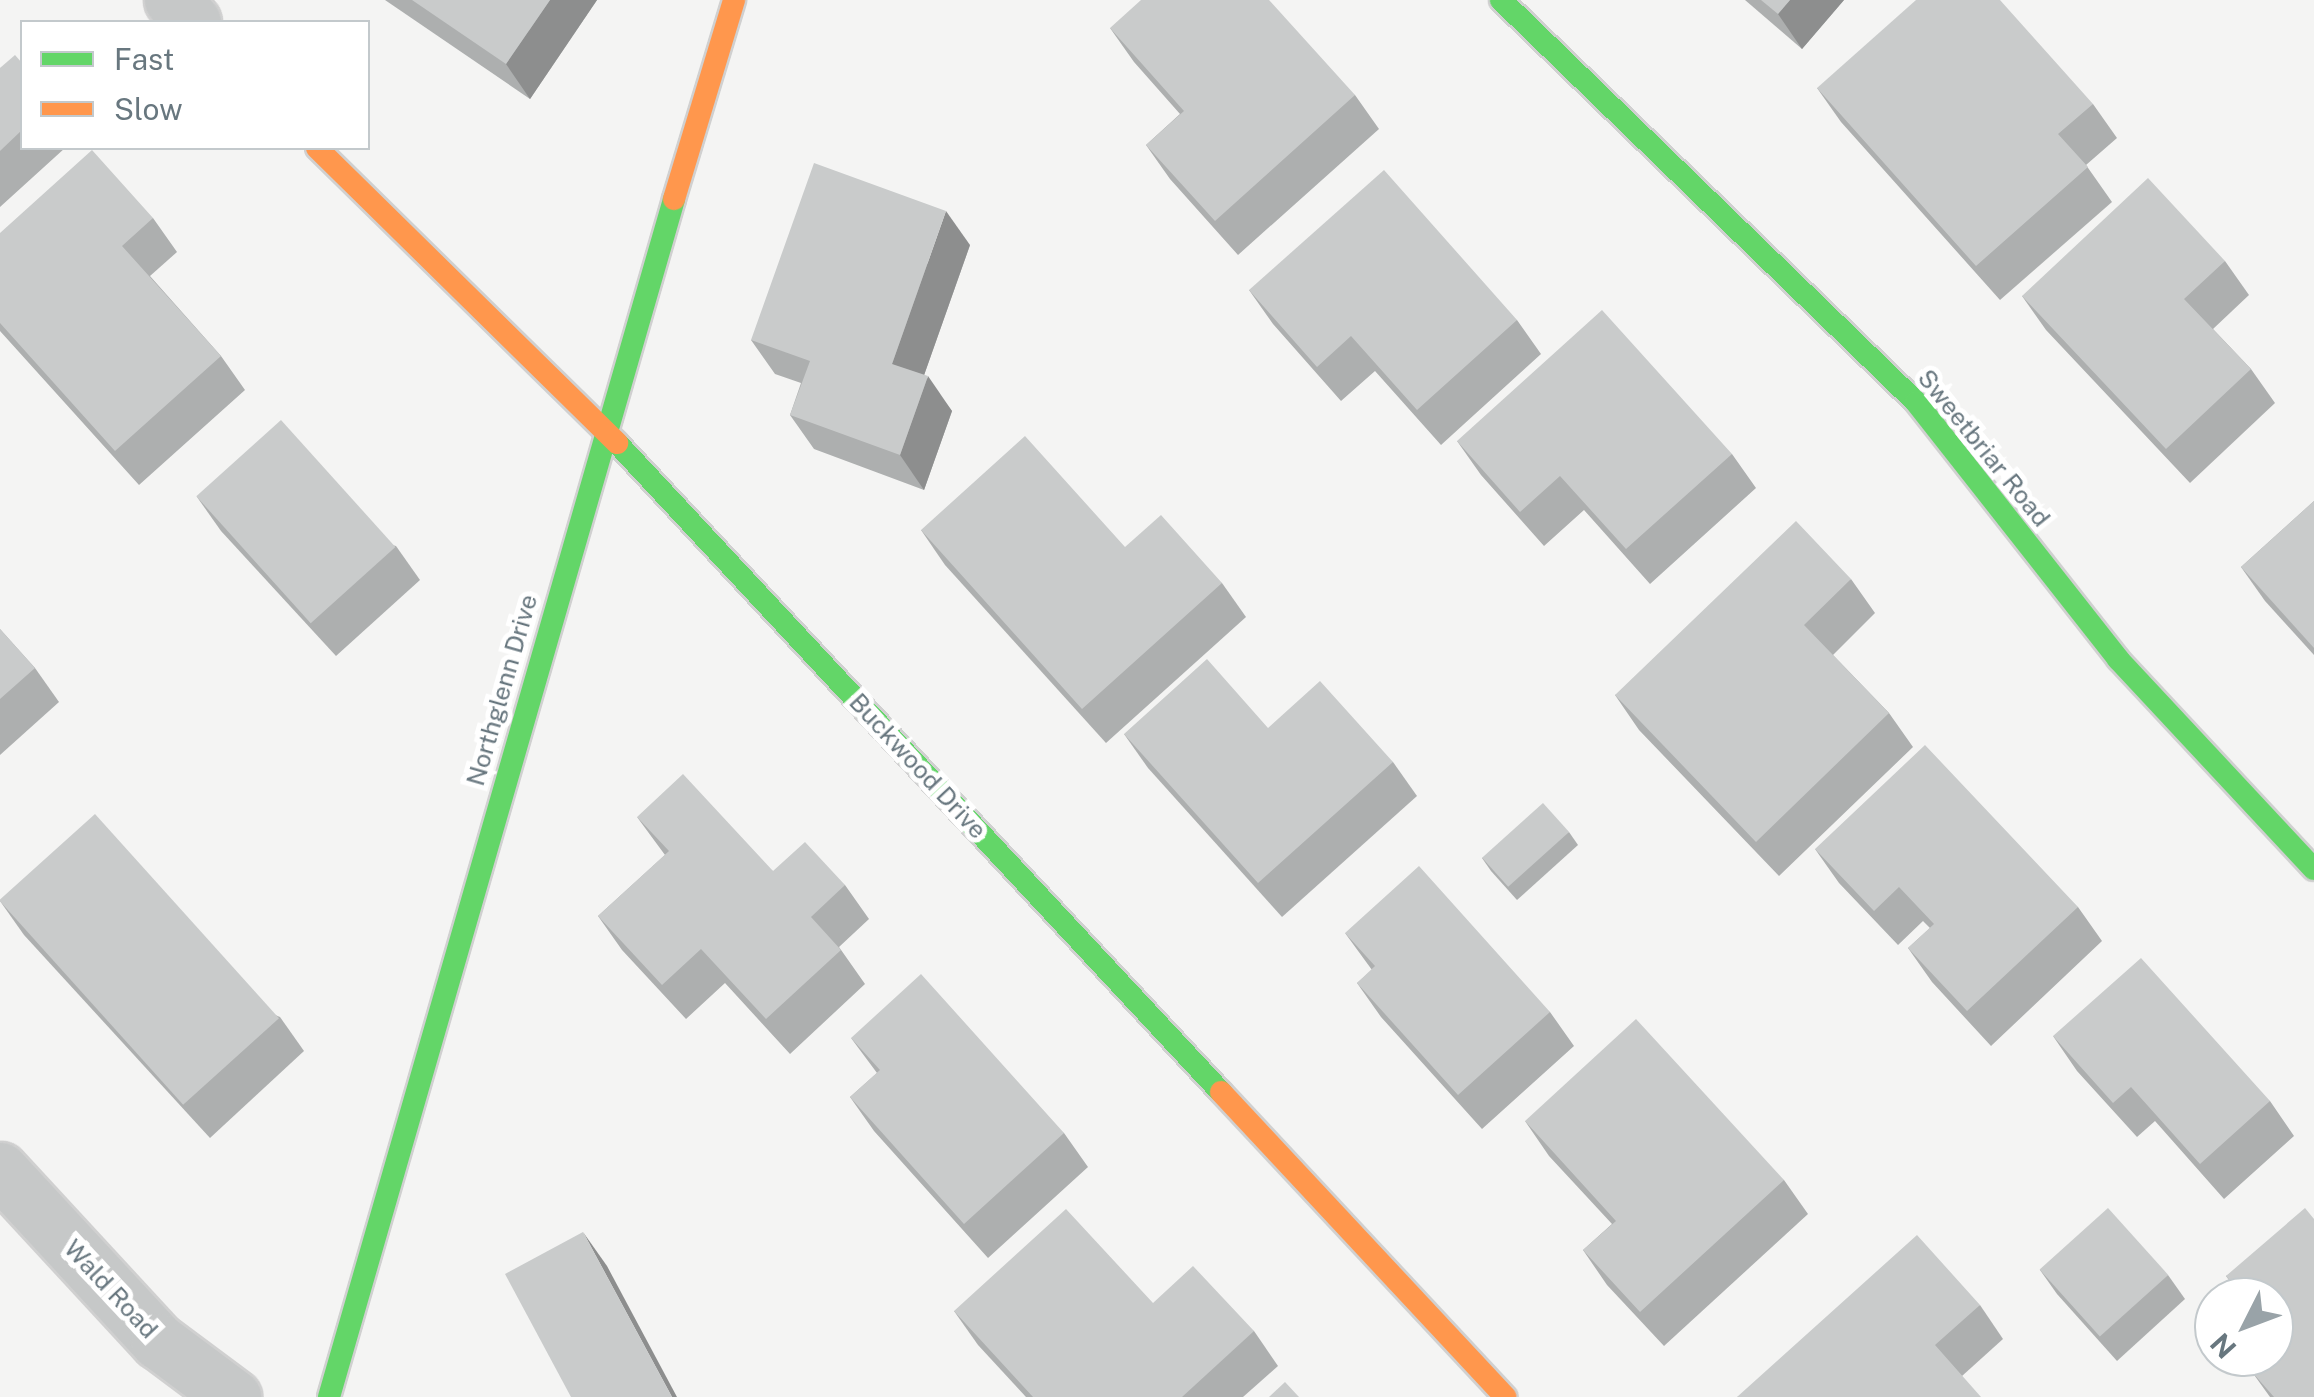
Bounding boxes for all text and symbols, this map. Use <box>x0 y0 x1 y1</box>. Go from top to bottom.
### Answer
legend <box>20 20 370 150</box>
text: Fast <box>114 41 174 77</box>
text: Slow <box>114 91 183 127</box>
street label: Sweetbriar Road <box>1911 363 2057 533</box>
street label: Northglenn Drive <box>460 591 544 789</box>
street label: Buckwood Drive <box>843 687 993 845</box>
street label: Wald Road <box>58 1234 164 1344</box>
north arrow <box>2194 1277 2294 1377</box>
text: N <box>2203 1327 2242 1365</box>

